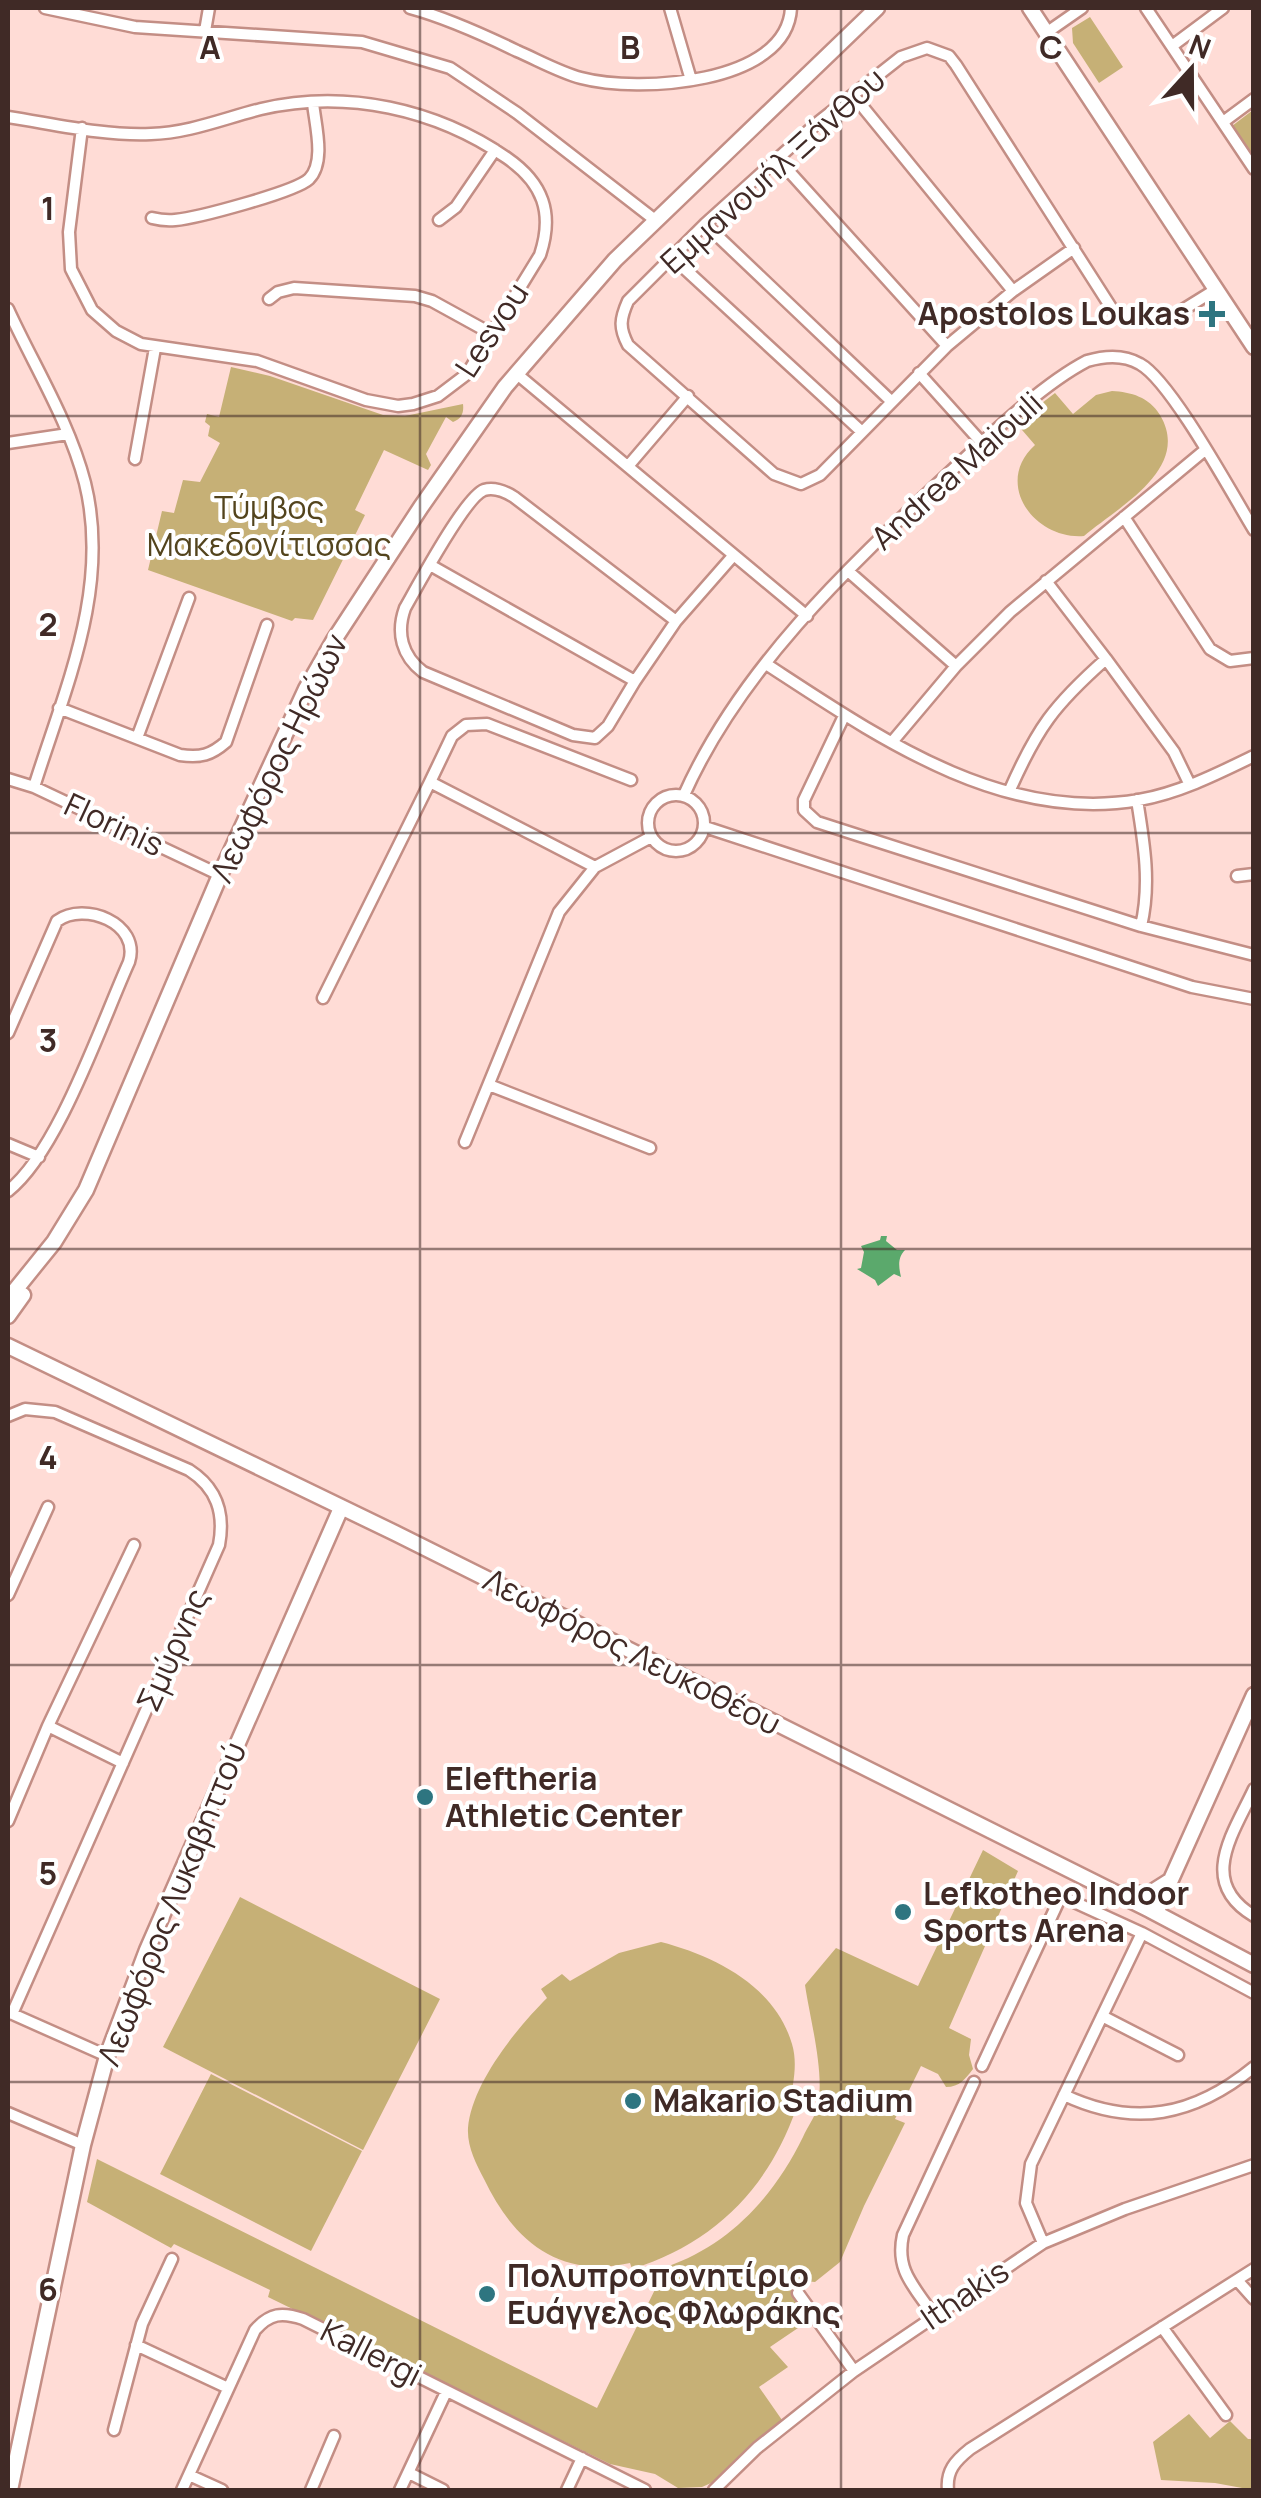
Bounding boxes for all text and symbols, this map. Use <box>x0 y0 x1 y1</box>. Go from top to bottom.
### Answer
north arrow <box>1141 20 1241 120</box>
text: N <box>1184 24 1217 67</box>
text: A <box>199 25 221 69</box>
text: B <box>620 25 640 69</box>
text: C <box>1039 25 1063 69</box>
street label: Εμμανουήλ Ξάνθου <box>650 57 894 283</box>
text: 1 <box>41 186 55 230</box>
street label: Lesvou <box>444 274 538 385</box>
place label: Apostolos Loukas <box>917 291 1190 335</box>
marker: Apostolos Loukas <box>1199 301 1225 327</box>
street label: Andrea Maiouli <box>861 381 1052 559</box>
park label: Τύμβος Μακεδονίτισσας <box>147 485 391 566</box>
text: 2 <box>38 602 58 646</box>
street label: Λεωφόρος Ηρώων <box>199 626 357 889</box>
street label: Florinis <box>58 782 171 866</box>
text: 3 <box>39 1018 57 1062</box>
text: 4 <box>38 1435 58 1479</box>
street label: Λεωφόρος Λευκοθέου <box>476 1557 788 1745</box>
street label: Σμύρνης <box>126 1581 219 1718</box>
street label: Λεωφόρος Λυκαβηττού <box>86 1735 256 2072</box>
place label: Eleftheria Athletic Center <box>445 1756 683 1837</box>
marker: Eleftheria Athletic Center <box>414 1786 436 1808</box>
text: 5 <box>39 1851 57 1895</box>
place label: Lefkotheo Indoor Sports Arena <box>923 1871 1189 1952</box>
marker: Lefkotheo Indoor Sports Arena <box>892 1901 914 1923</box>
place label: Makario Stadium <box>653 2078 913 2122</box>
marker: Makario Stadium <box>622 2090 644 2112</box>
street label: Ithakis <box>912 2249 1017 2340</box>
place label: Πολυπροπονητίριο Ευάγγελος Φλωράκης <box>507 2253 840 2334</box>
text: 6 <box>38 2267 58 2311</box>
marker: Πολυπροπονητίριο Ευάγγελος Φλωράκης <box>476 2283 498 2305</box>
street label: Kallergi <box>313 2308 429 2396</box>

